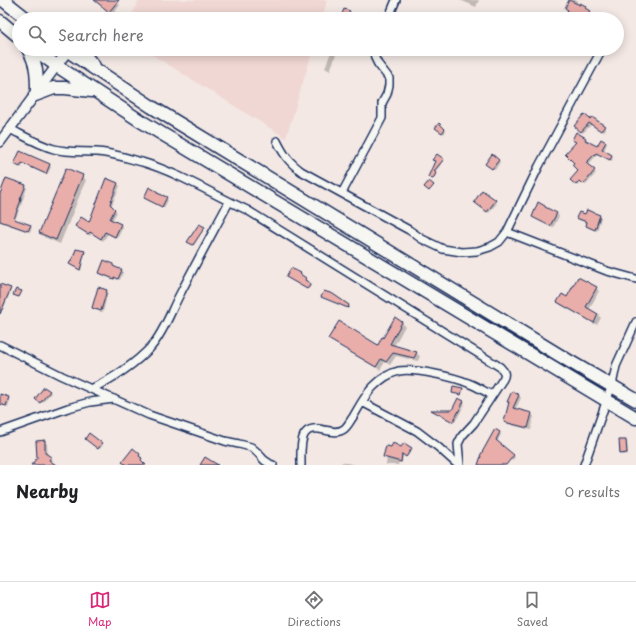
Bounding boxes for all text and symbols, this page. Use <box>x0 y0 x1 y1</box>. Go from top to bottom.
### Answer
search box <box>12 12 624 56</box>
icon: search <box>26 23 48 45</box>
text: Search here <box>58 23 144 46</box>
text: Nearby <box>16 478 78 504</box>
text: 0 results <box>565 482 620 501</box>
tab: Map <box>88 589 111 630</box>
tab: Directions <box>287 589 341 630</box>
tab: Saved <box>517 589 548 630</box>

